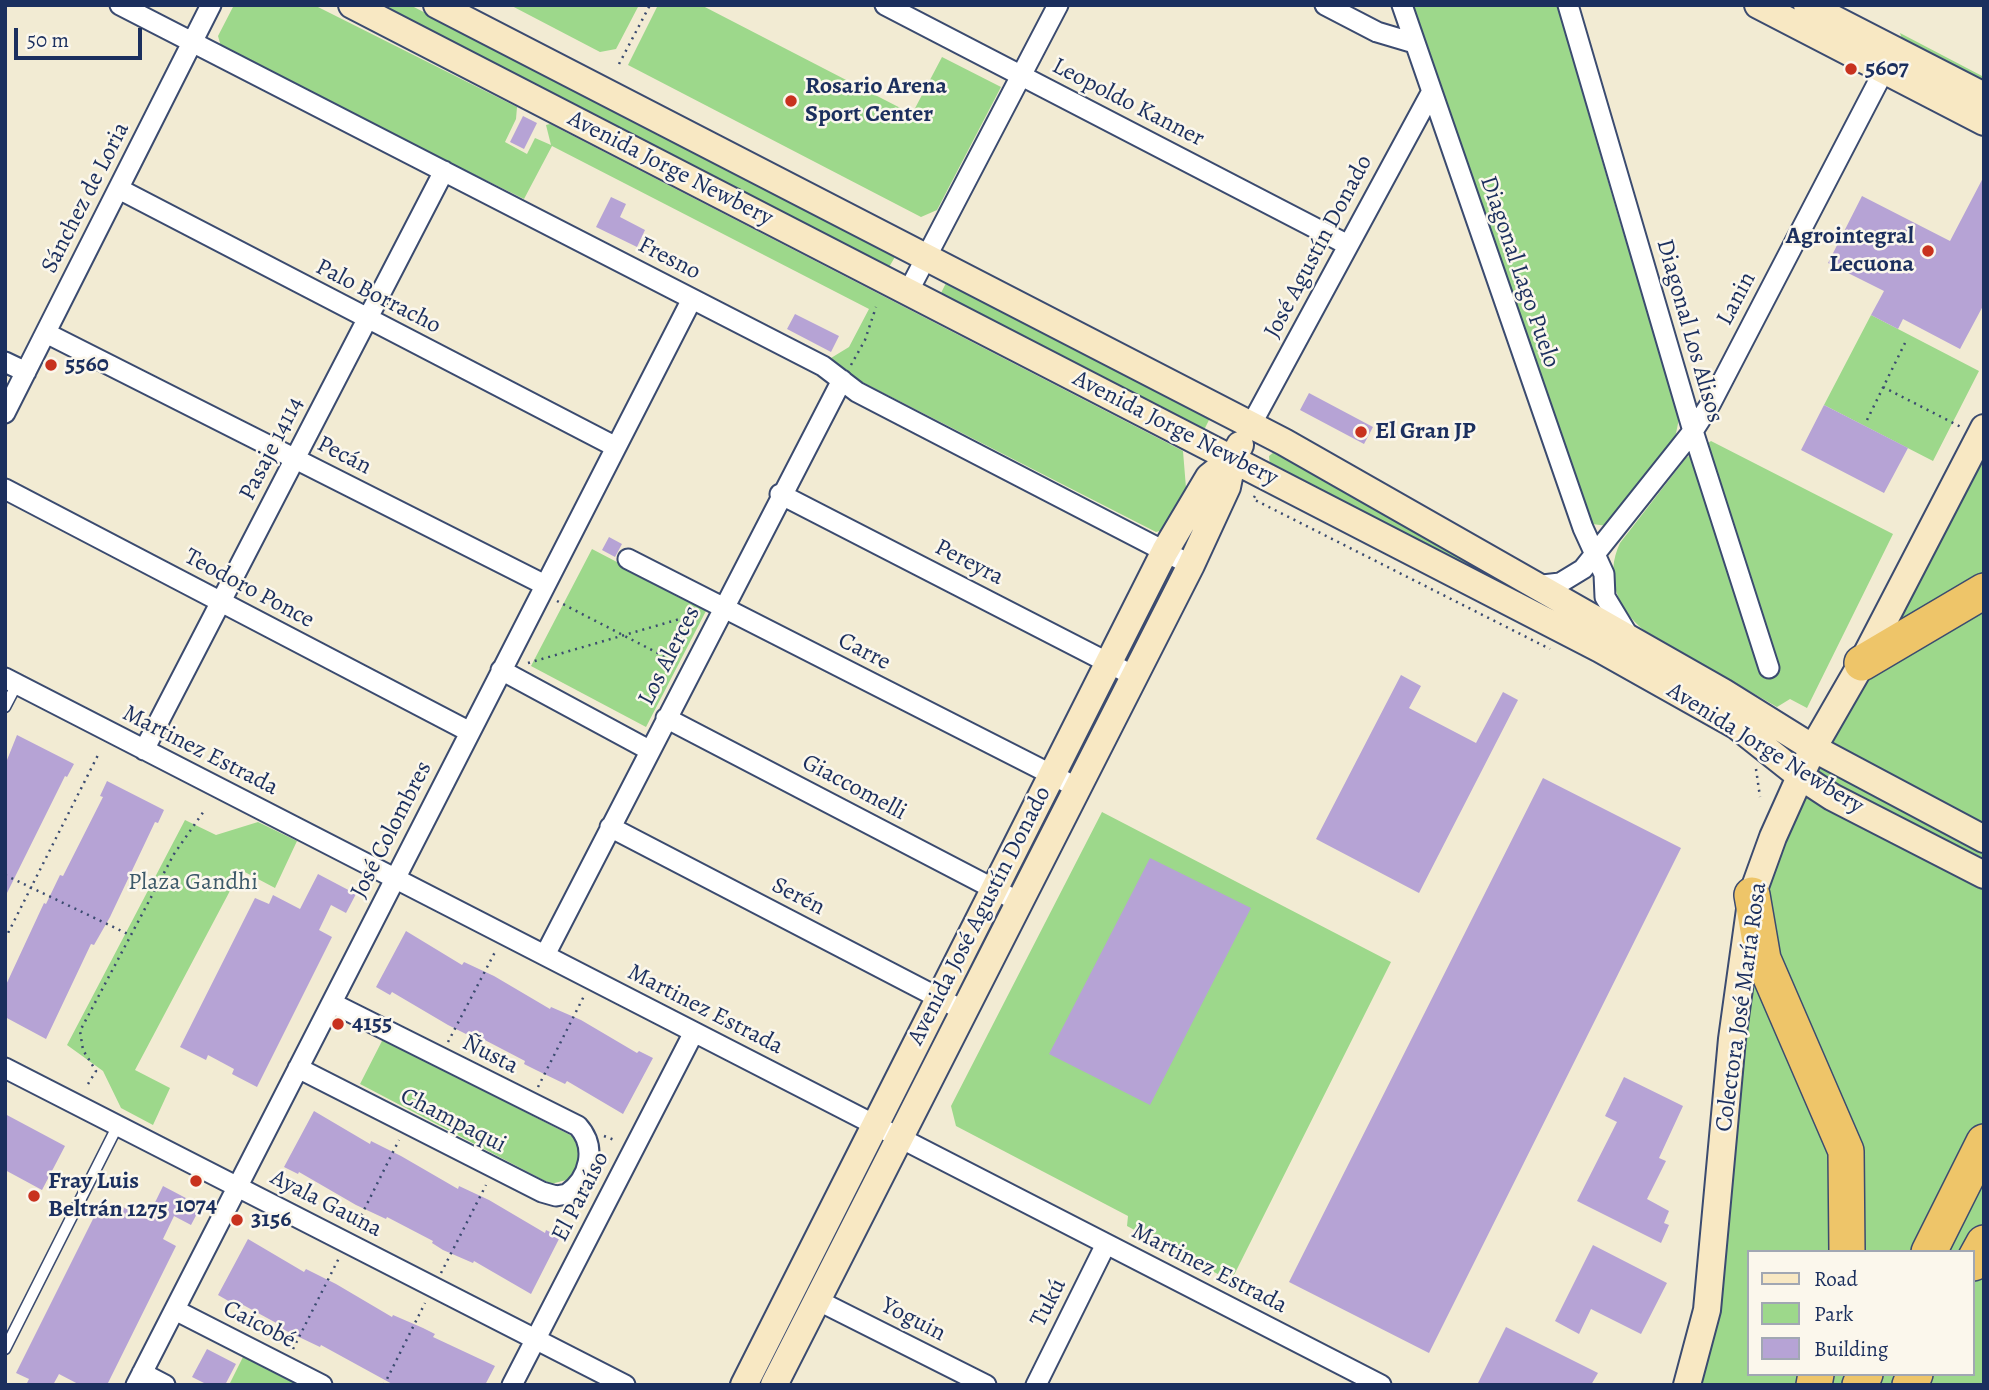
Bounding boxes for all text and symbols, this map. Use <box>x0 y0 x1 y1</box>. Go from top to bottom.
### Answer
scale bar <box>18 14 145 58</box>
text: 50 m <box>27 26 69 54</box>
street label: Leopoldo Kanner <box>1047 52 1209 154</box>
place label: 5607 <box>1865 55 1909 83</box>
marker: 5607 <box>1843 61 1859 77</box>
place label: Rosario Arena Sport Center <box>805 73 947 129</box>
marker: Rosario Arena Sport Center <box>783 93 799 109</box>
street label: Avenida Jorge Newbery <box>563 105 777 233</box>
street label: Sánchez de Loria <box>36 118 136 278</box>
street label: José Agustín Donado <box>1259 151 1379 343</box>
street label: Diagonal Lago Puelo <box>1473 172 1565 372</box>
place label: Agrointegral Lecuona <box>1786 223 1914 279</box>
street label: Fresno <box>633 231 705 287</box>
street label: Diagonal Los Alisos <box>1649 236 1729 426</box>
marker: Agrointegral Lecuona <box>1920 243 1936 259</box>
street label: Palo Borracho <box>311 253 445 341</box>
street label: Lanin <box>1711 267 1763 331</box>
place label: 5560 <box>65 351 109 379</box>
marker: 5560 <box>43 357 59 373</box>
street label: Avenida Jorge Newbery <box>1068 365 1282 493</box>
street label: Pasaje 14114 <box>234 392 310 506</box>
place label: El Gran JP <box>1375 418 1476 446</box>
marker: El Gran JP <box>1353 424 1369 440</box>
street label: Pecán <box>312 430 376 482</box>
street label: Pereyra <box>930 533 1008 593</box>
street label: Teodoro Ponce <box>179 543 319 635</box>
street label: Los Alerces <box>633 601 707 711</box>
street label: Carre <box>833 627 895 677</box>
street label: Avenida Jorge Newbery <box>1661 677 1869 821</box>
street label: Martinez Estrada <box>117 699 283 803</box>
street label: Giaccomelli <box>797 748 911 828</box>
street label: José Colombres <box>345 757 439 903</box>
street label: Avenida José Agustín Donado <box>902 782 1058 1050</box>
park label: Plaza Gandhi <box>128 869 258 897</box>
street label: Serén <box>767 871 829 923</box>
street label: Colectora José María Rosa <box>1710 880 1774 1134</box>
street label: Martinez Estrada <box>622 958 788 1062</box>
place label: 4155 <box>352 1010 392 1038</box>
marker: 4155 <box>330 1016 346 1032</box>
street label: Ñusta <box>457 1029 523 1081</box>
street label: Champaqui <box>395 1082 511 1160</box>
street label: El Paraíso <box>546 1147 616 1247</box>
street label: Ayala Gauna <box>266 1164 386 1244</box>
place label: Fray Luis Beltrán 1275 <box>48 1168 168 1224</box>
marker: 1074 <box>188 1173 204 1189</box>
marker: Fray Luis Beltrán 1275 <box>26 1188 42 1204</box>
place label: 1074 <box>175 1192 217 1220</box>
place label: 3156 <box>251 1206 291 1234</box>
marker: 3156 <box>229 1212 245 1228</box>
street label: Martinez Estrada <box>1126 1217 1292 1321</box>
legend <box>1748 1250 1975 1376</box>
text: Road <box>1814 1265 1858 1293</box>
street label: Tukú <box>1025 1274 1073 1332</box>
street label: Yoguin <box>876 1292 950 1348</box>
street label: Caicobé <box>218 1295 300 1355</box>
text: Park <box>1814 1300 1853 1328</box>
text: Building <box>1814 1335 1888 1363</box>

